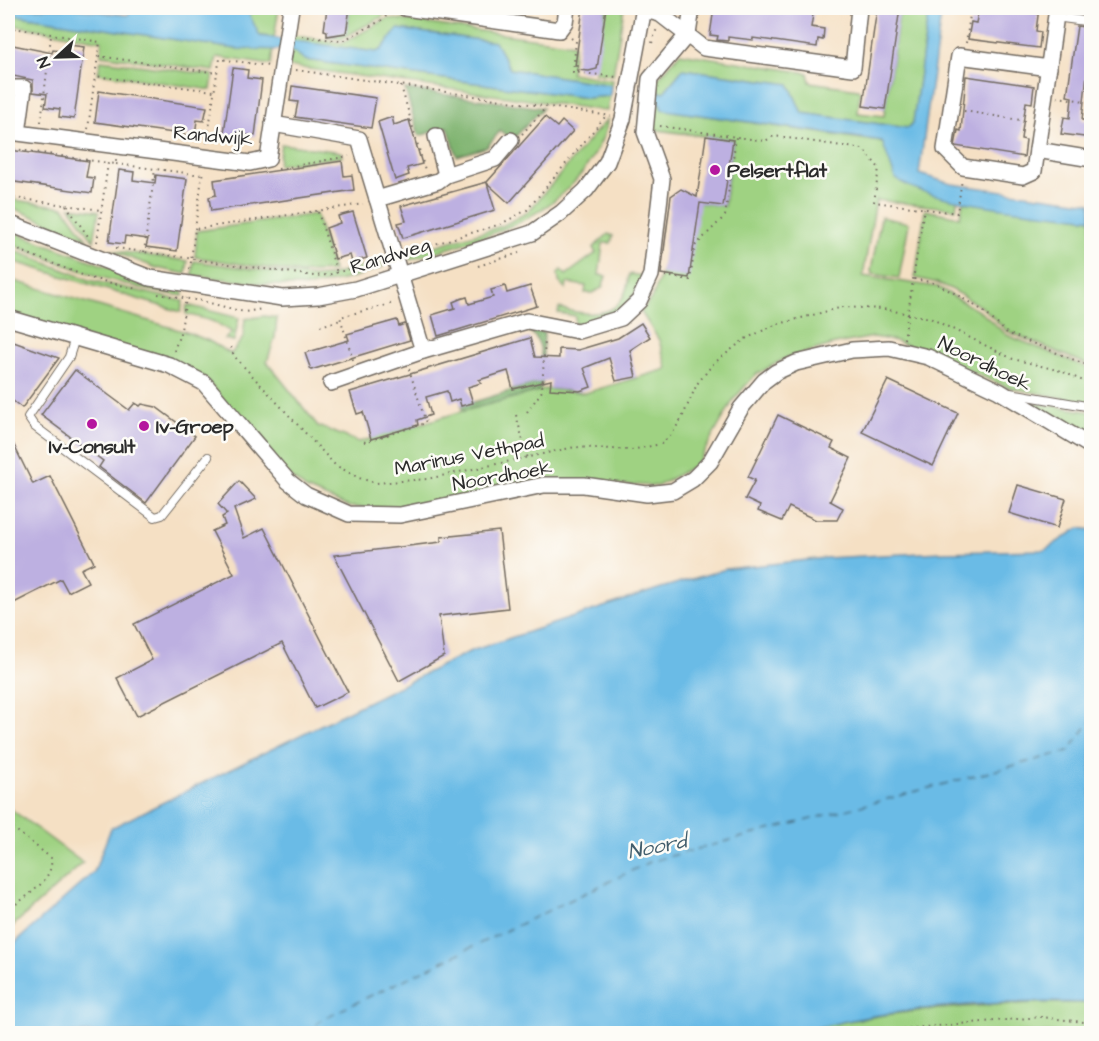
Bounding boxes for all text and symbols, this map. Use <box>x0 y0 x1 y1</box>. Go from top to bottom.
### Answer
north arrow <box>27 27 87 87</box>
text: N <box>32 53 56 71</box>
street label: Randwijk <box>172 119 254 153</box>
place label: Pelsertflat <box>727 157 828 185</box>
marker: Pelsertflat <box>708 163 722 177</box>
street label: Randweg <box>347 231 434 282</box>
street label: Noordhoek <box>933 329 1036 399</box>
place label: Iv-Groep <box>156 413 235 441</box>
marker: Iv-Consult <box>85 417 99 431</box>
marker: Iv-Groep <box>137 419 151 433</box>
street label: Marinus Vethpad <box>392 427 546 483</box>
place label: Iv-Consult <box>49 433 136 461</box>
street label: Noordhoek <box>450 453 554 499</box>
water label: Noord <box>625 826 693 866</box>

